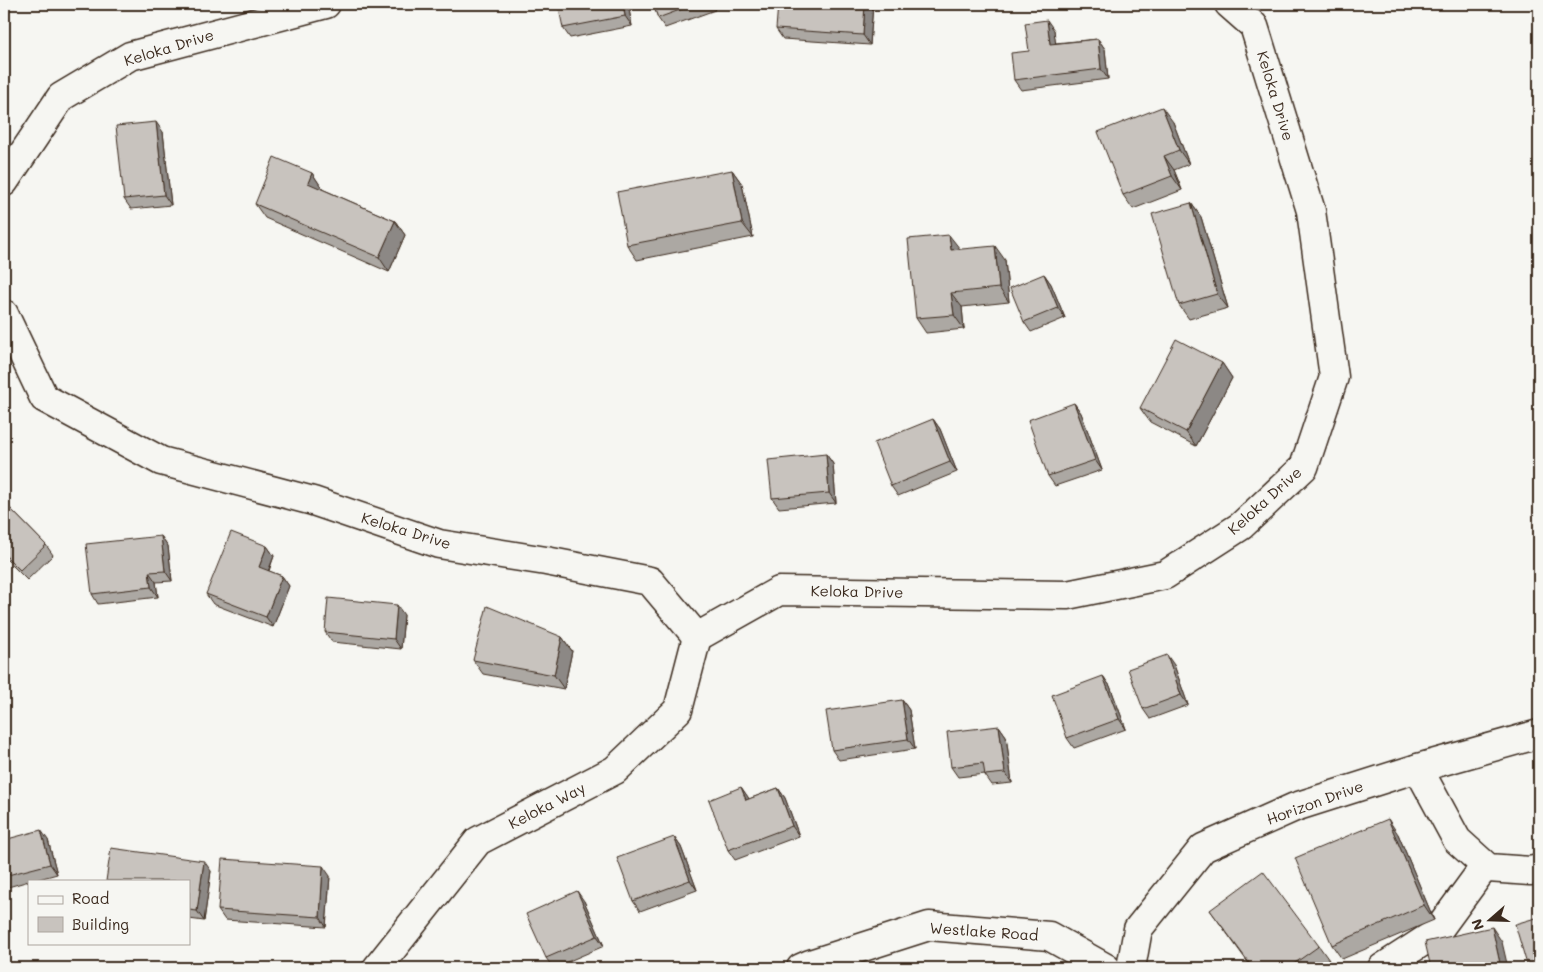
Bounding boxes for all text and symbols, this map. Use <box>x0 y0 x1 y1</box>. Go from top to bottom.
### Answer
street label: Keloka Drive <box>121 24 216 70</box>
street label: Keloka Drive <box>1253 48 1299 143</box>
street label: Keloka Drive <box>1223 462 1306 539</box>
street label: Keloka Drive <box>359 507 454 553</box>
street label: Keloka Drive <box>810 580 904 602</box>
street label: Horizon Drive <box>1263 775 1366 829</box>
street label: Keloka Way <box>505 777 588 833</box>
legend <box>28 880 190 944</box>
text: Road <box>72 888 109 908</box>
north arrow <box>1466 894 1516 944</box>
text: Building <box>72 914 129 934</box>
text: N <box>1467 916 1488 933</box>
street label: Westlake Road <box>929 917 1039 945</box>

